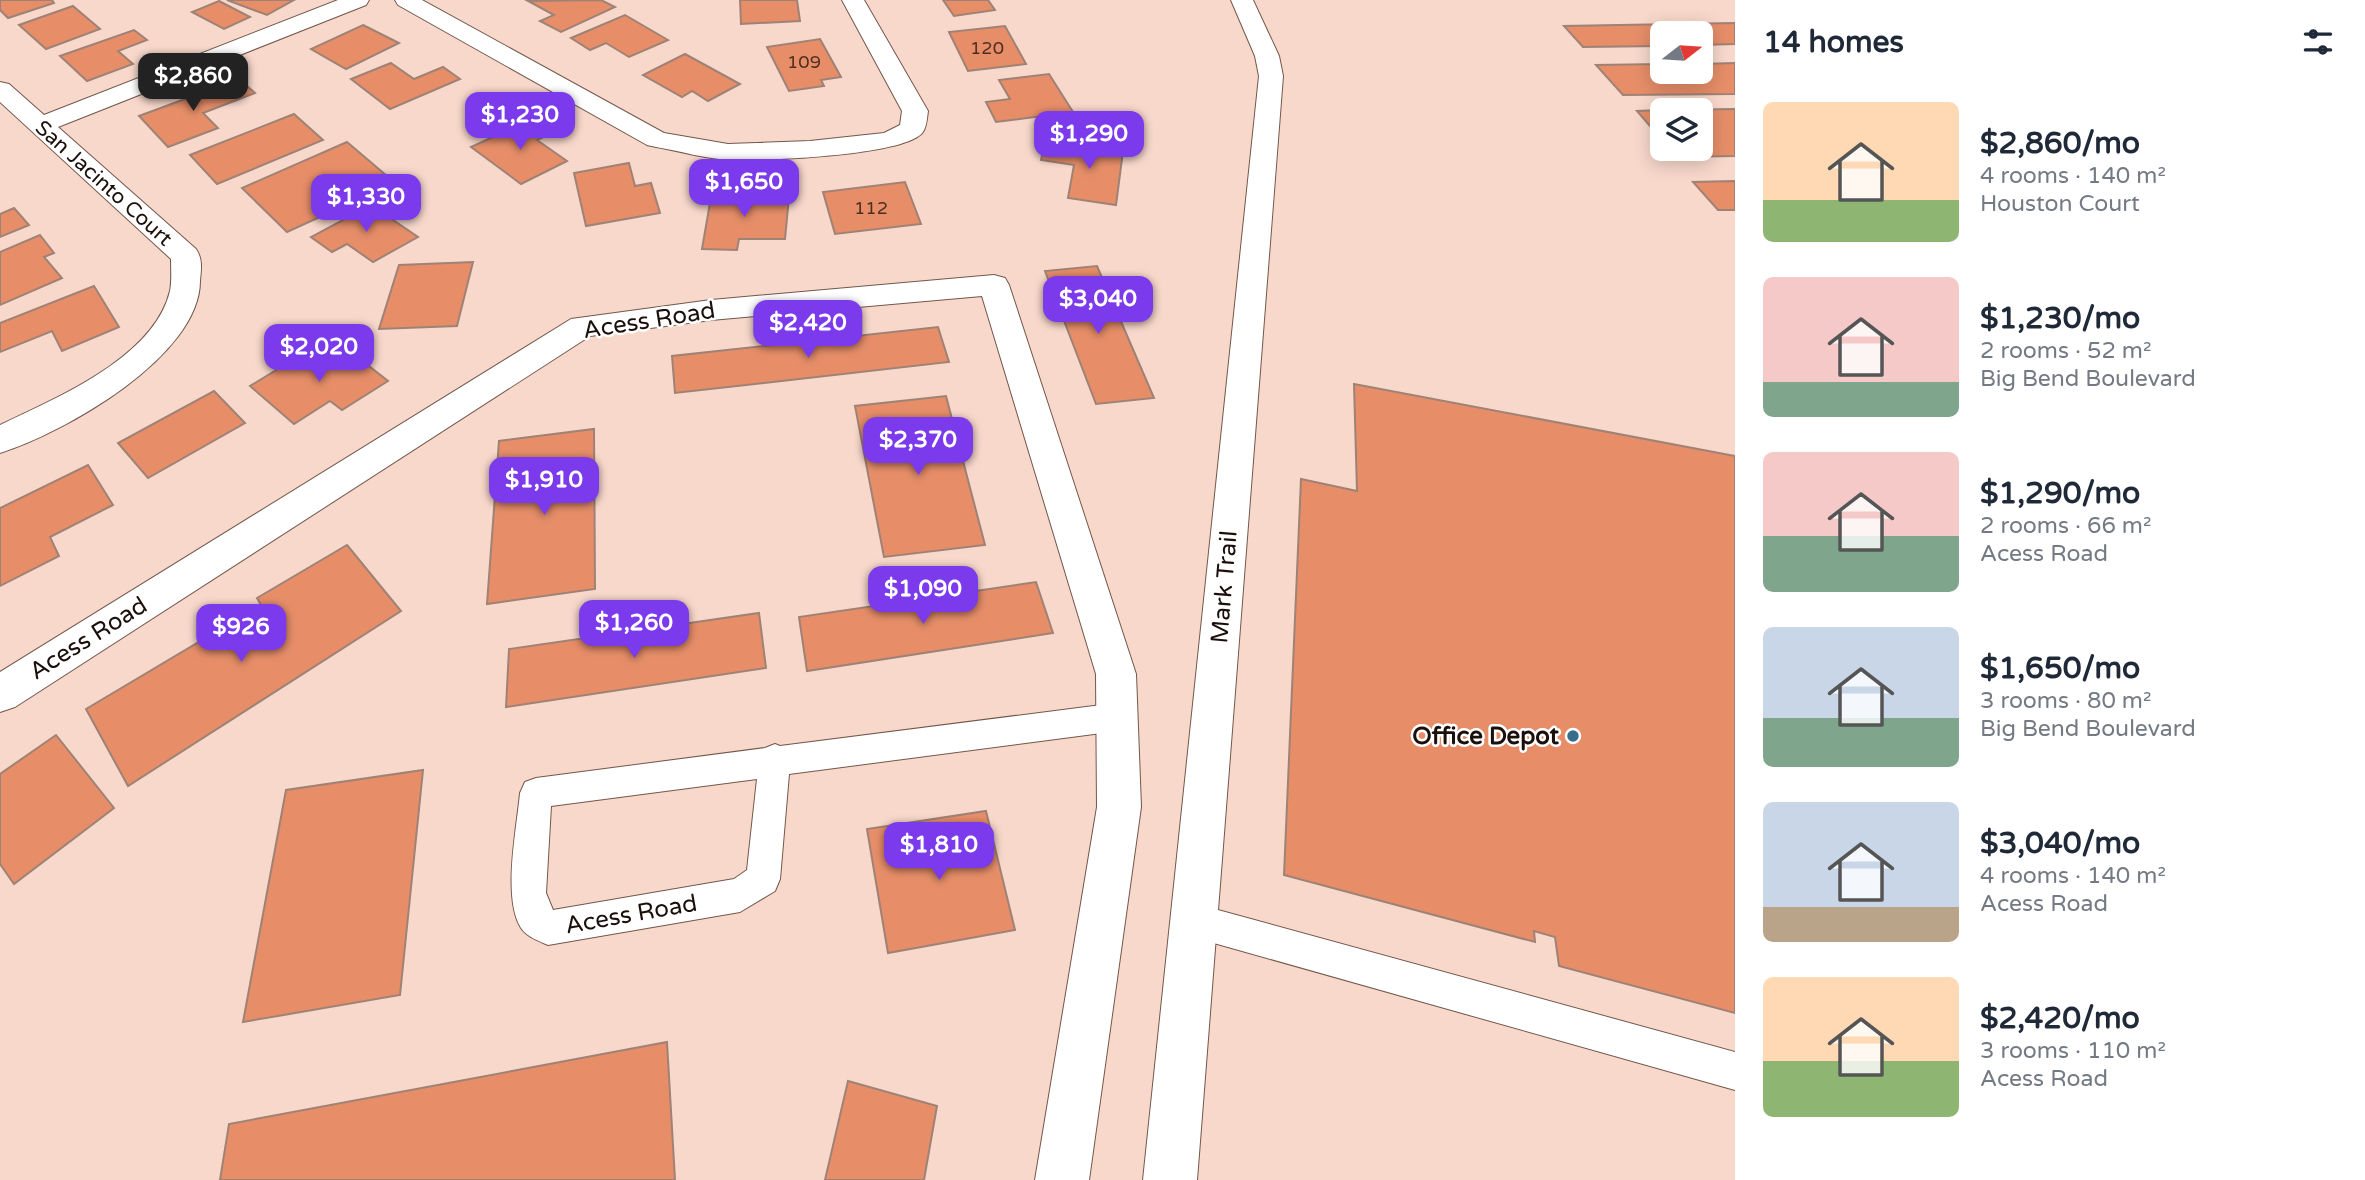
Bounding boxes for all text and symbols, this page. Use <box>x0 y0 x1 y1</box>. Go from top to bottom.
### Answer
north arrow <box>1650 21 1713 84</box>
map controls <box>1650 21 1713 161</box>
icon: filters <box>2299 23 2337 61</box>
text: 14 homes <box>1763 24 1904 61</box>
house number: 120 <box>970 37 1004 59</box>
house number: 109 <box>787 51 821 73</box>
pin: $2,860 <box>136 54 250 113</box>
text: $2,860 <box>154 62 232 90</box>
pin: $1,230 <box>463 92 577 152</box>
button: layers <box>1650 98 1713 161</box>
text: $1,230 <box>481 101 559 129</box>
pin: $1,290 <box>1032 111 1146 171</box>
street label: San Jacinto Court <box>30 115 177 251</box>
text: $1,290 <box>1050 120 1128 148</box>
text: $2,860/mo <box>1980 125 2140 162</box>
icon: home <box>1819 130 1903 214</box>
pin: $1,650 <box>687 160 801 219</box>
text: 4 rooms · 140 m² <box>1980 162 2166 190</box>
text: $1,650 <box>705 168 783 196</box>
pin: $1,330 <box>309 174 423 234</box>
text: $1,330 <box>327 183 405 211</box>
text: Houston Court <box>1980 190 2140 218</box>
house number: 112 <box>854 197 888 219</box>
pin: $3,040 <box>1041 276 1155 336</box>
text: $3,040 <box>1059 285 1137 313</box>
street label: Acess Road <box>581 296 717 345</box>
pin: $2,420 <box>751 300 865 360</box>
text: $1,230/mo <box>1980 300 2140 337</box>
icon: home <box>1819 305 1903 389</box>
text: $2,420 <box>769 309 847 337</box>
pin: $2,020 <box>262 324 376 384</box>
text: $2,020 <box>280 333 358 361</box>
text: 2 rooms · 52 m² <box>1980 337 2151 365</box>
text: Big Bend Boulevard <box>1980 365 2196 393</box>
pin: $2,370 <box>861 418 975 477</box>
text: $2,370 <box>879 426 957 454</box>
pin: $1,910 <box>487 458 601 517</box>
text: $1,910 <box>505 466 583 494</box>
text: $1,290/mo <box>1980 475 2140 512</box>
icon: home <box>1819 480 1903 564</box>
text: 2 rooms · 66 m² <box>1980 512 2151 540</box>
street label: Mark Trail <box>1205 529 1244 645</box>
text: Acess Road <box>1980 540 2108 568</box>
pin: $1,090 <box>866 566 980 626</box>
text: $1,090 <box>884 575 962 603</box>
street label: Acess Road <box>24 591 153 686</box>
pin: $1,260 <box>577 600 691 660</box>
pin: $926 <box>200 604 282 664</box>
text: $1,260 <box>595 609 673 637</box>
text: $926 <box>212 613 270 641</box>
text: $1,650/mo <box>1980 650 2140 687</box>
icon: home <box>1819 655 1903 739</box>
text: 3 rooms · 80 m² <box>1980 687 2151 715</box>
text: Big Bend Boulevard <box>1980 715 2196 743</box>
place label: Office Depot <box>1412 722 1560 751</box>
marker: Office Depot <box>1565 728 1581 744</box>
pin: $1,810 <box>882 822 996 882</box>
text: $3,040/mo <box>1980 825 2140 862</box>
icon: home <box>1819 830 1903 914</box>
text: $1,810 <box>900 831 978 859</box>
text: 4 rooms · 140 m² <box>1980 862 2166 890</box>
street label: Acess Road <box>563 889 699 940</box>
text: Acess Road <box>1980 890 2108 918</box>
text: $2,420/mo <box>1980 1000 2140 1037</box>
icon: home <box>1819 1005 1903 1089</box>
text: 3 rooms · 110 m² <box>1980 1037 2166 1065</box>
text: Acess Road <box>1980 1065 2108 1093</box>

